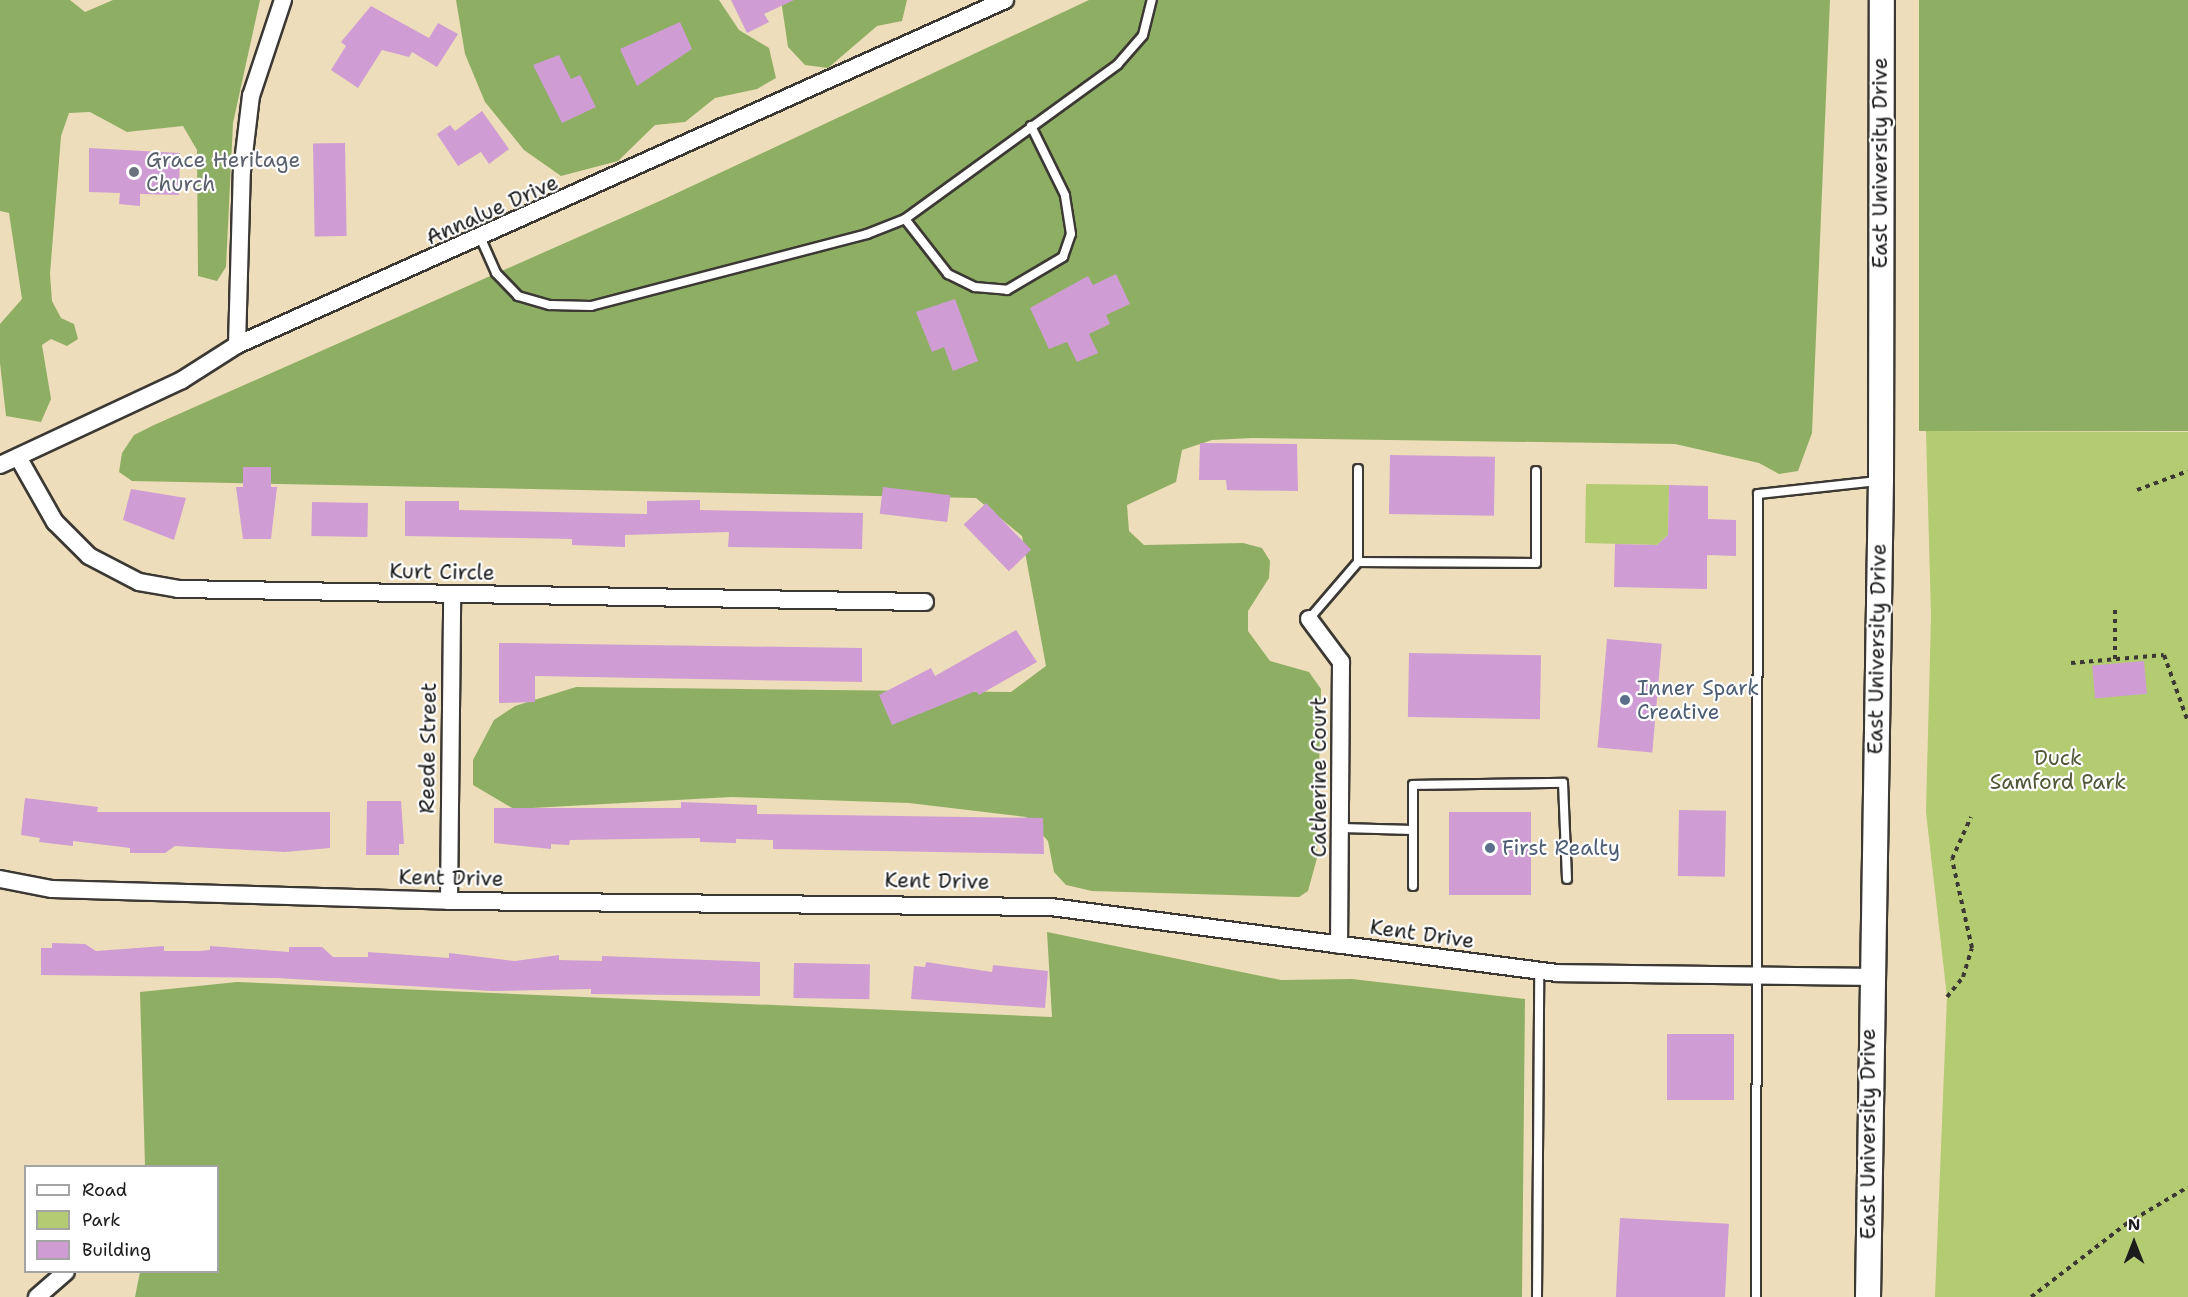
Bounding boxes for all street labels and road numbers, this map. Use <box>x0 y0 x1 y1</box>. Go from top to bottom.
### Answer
street label: East University Drive <box>1867 57 1893 269</box>
street label: Annalue Drive <box>422 170 562 250</box>
street label: East University Drive <box>1863 543 1891 755</box>
street label: Kurt Circle <box>389 558 495 586</box>
street label: Reede Street <box>414 682 442 814</box>
street label: Catherine Court <box>1306 697 1332 857</box>
street label: Kent Drive <box>398 864 504 892</box>
street label: Kent Drive <box>884 867 990 895</box>
street label: Kent Drive <box>1368 914 1476 954</box>
street label: East University Drive <box>1855 1028 1881 1240</box>

